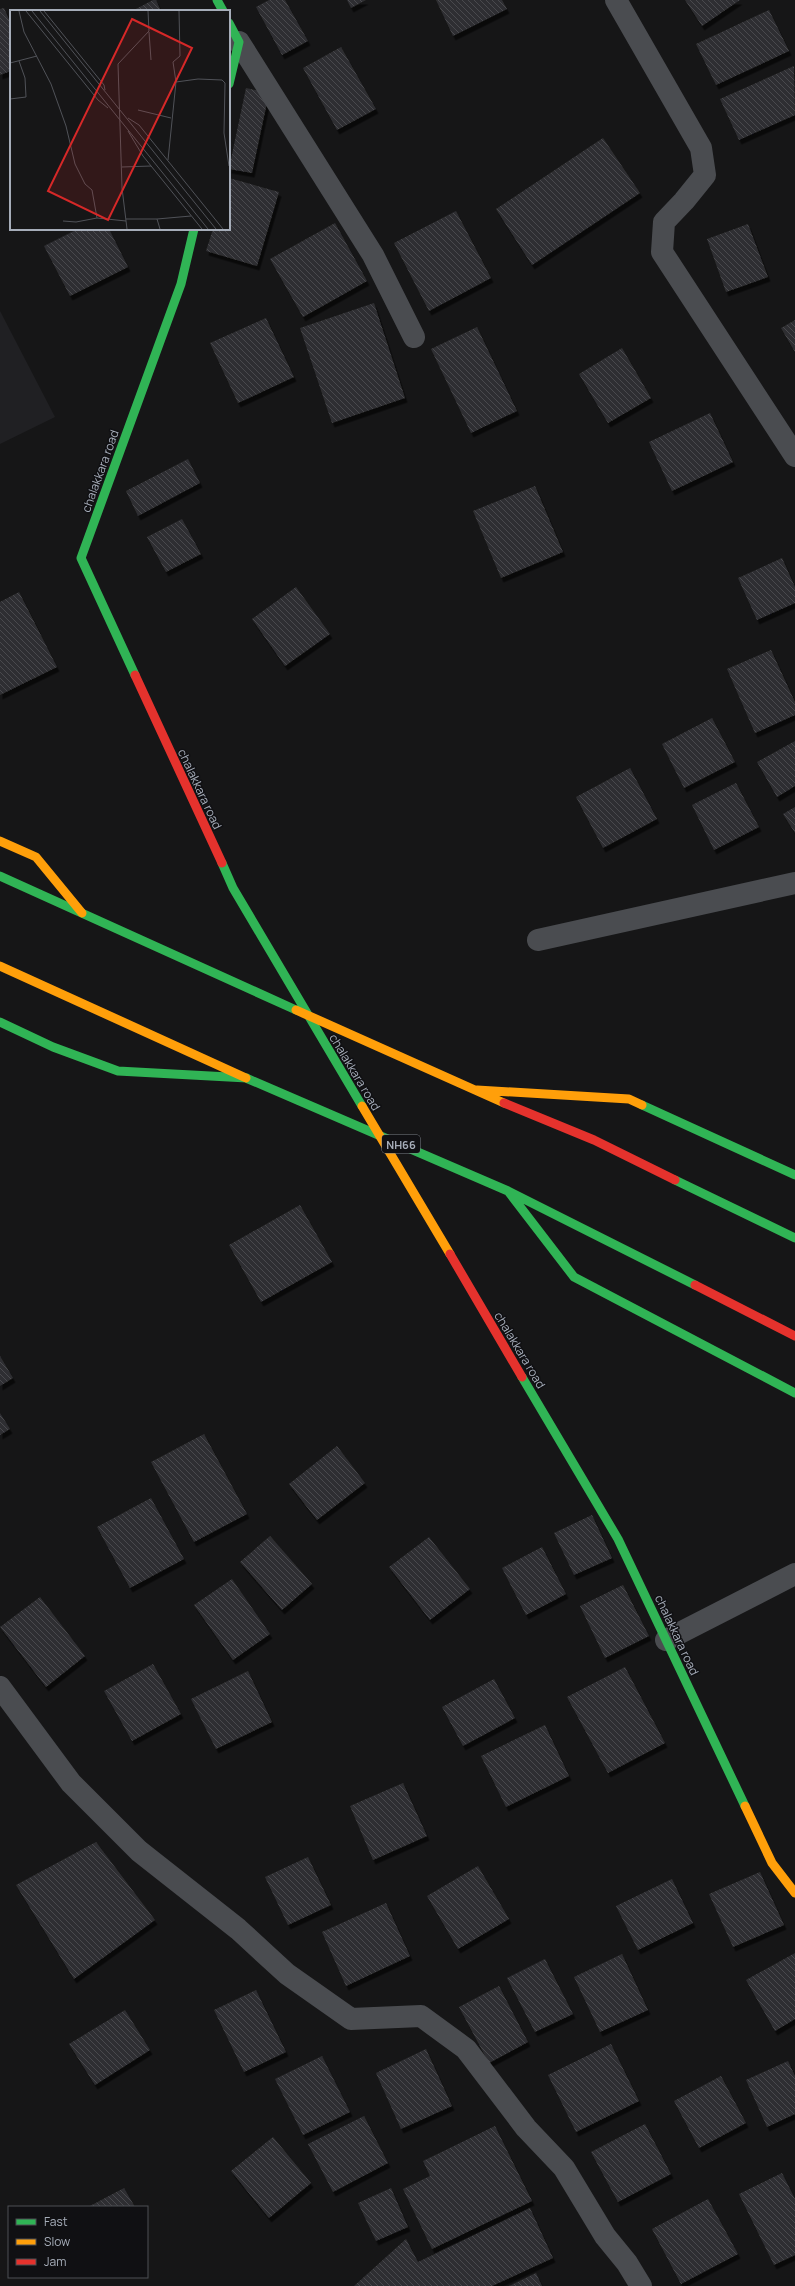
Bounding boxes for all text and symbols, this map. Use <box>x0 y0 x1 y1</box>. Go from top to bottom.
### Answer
inset map <box>10 10 230 230</box>
street label: chalakkara road <box>77 427 123 515</box>
street label: chalakkara road <box>174 746 226 832</box>
street label: chalakkara road <box>325 1030 385 1114</box>
road number: NH66 <box>382 1135 420 1153</box>
street label: chalakkara road <box>490 1308 550 1392</box>
street label: chalakkara road <box>651 1592 703 1678</box>
legend <box>8 2206 148 2278</box>
text: Fast <box>44 2213 68 2230</box>
text: Slow <box>44 2233 70 2250</box>
text: Jam <box>44 2253 66 2270</box>

